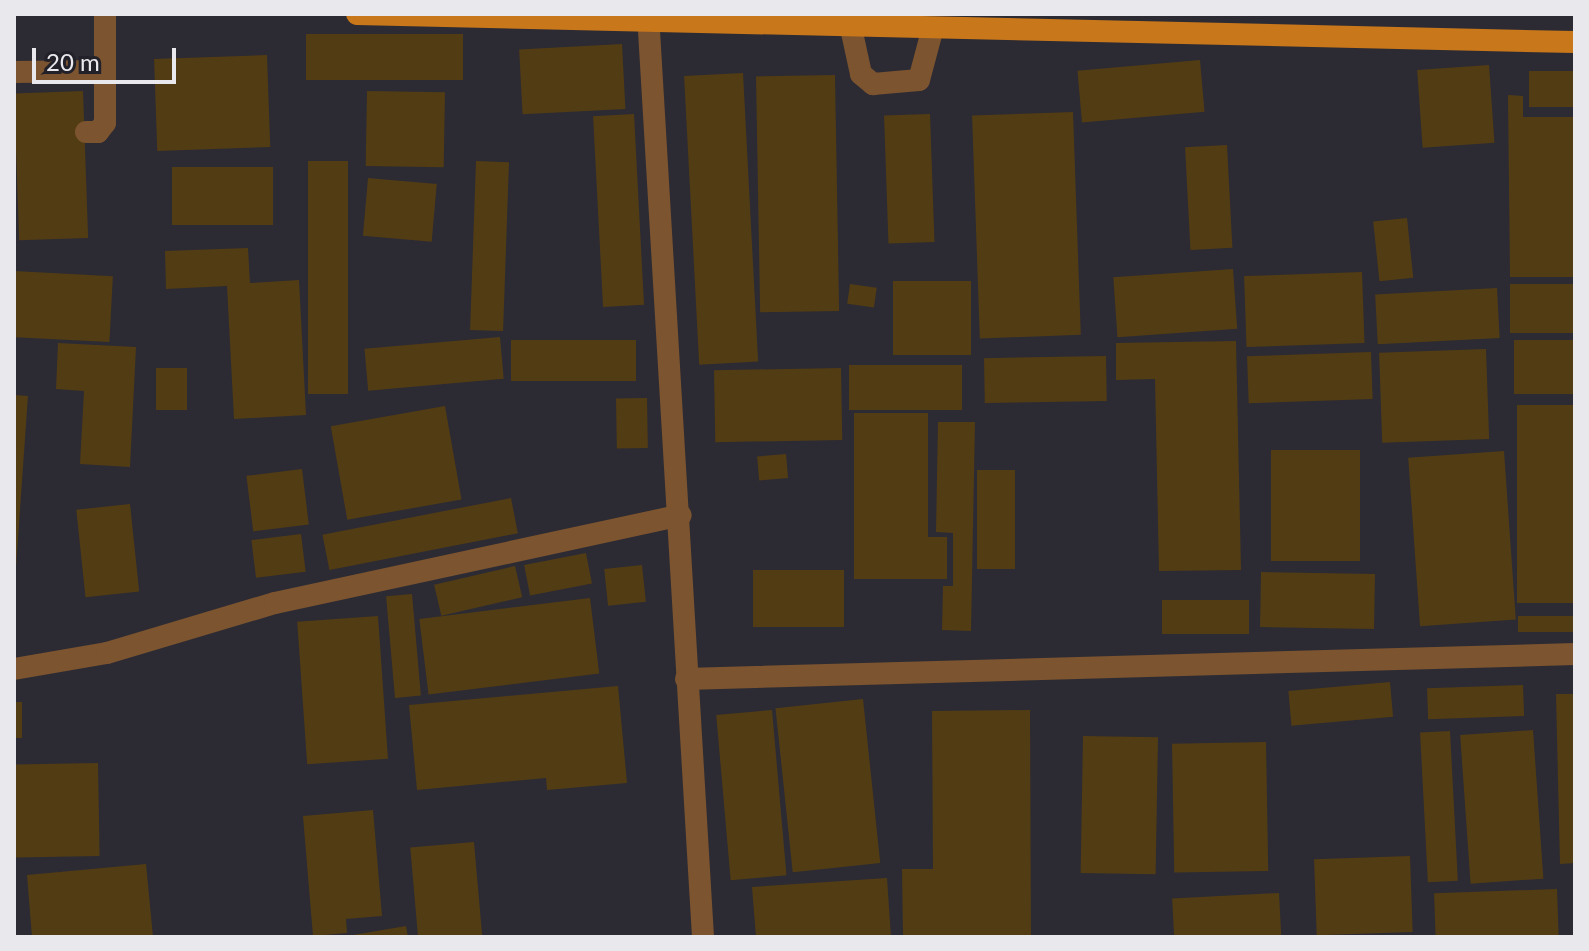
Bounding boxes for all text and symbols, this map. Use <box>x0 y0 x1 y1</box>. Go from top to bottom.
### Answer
scale bar <box>36 32 180 82</box>
text: 20 m <box>46 47 100 76</box>

